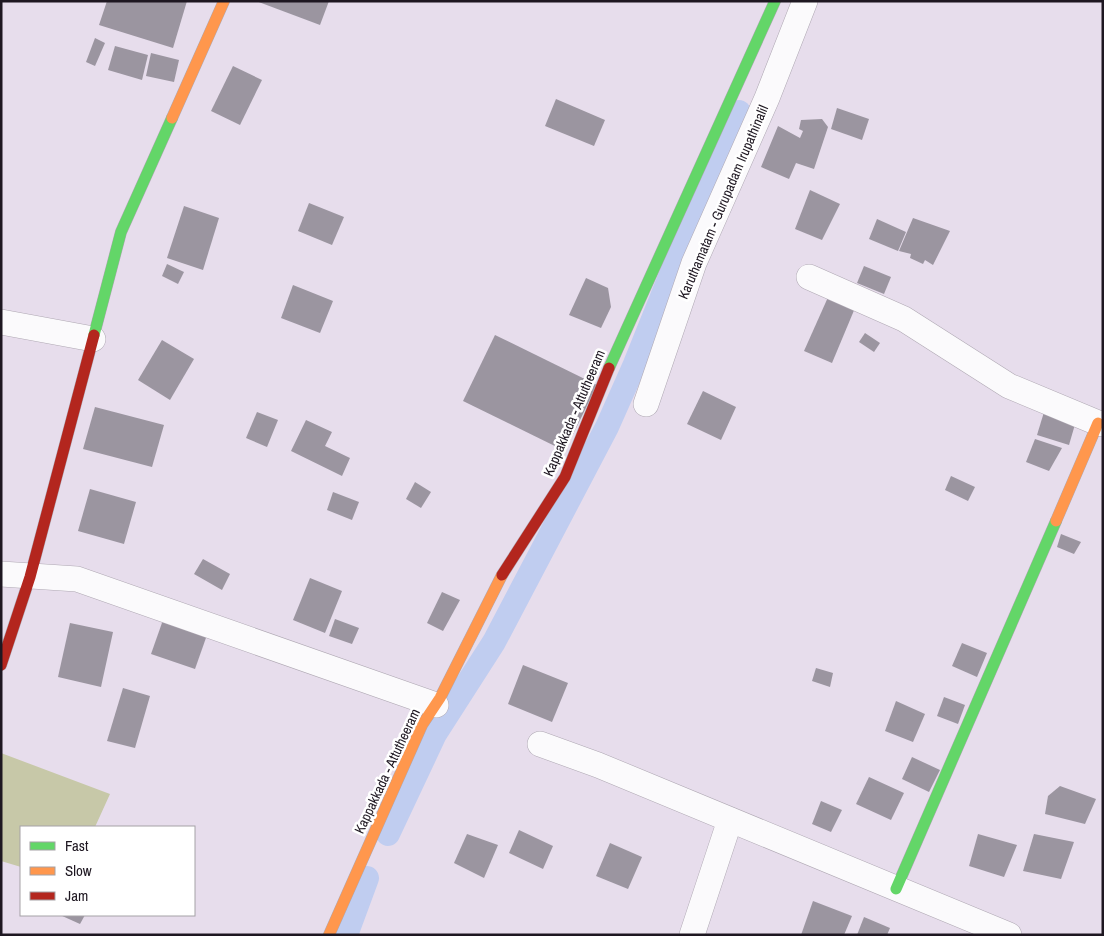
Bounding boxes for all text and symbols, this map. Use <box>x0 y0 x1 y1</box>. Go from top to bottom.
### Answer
street label: Karuthamatam - Gurupadam Irupathinalil <box>674 102 772 302</box>
street label: Kappakkada - Attutheeram <box>539 347 609 479</box>
street label: Kappakkada - Attutheeram <box>350 706 424 836</box>
legend <box>20 826 195 916</box>
text: Fast <box>65 835 89 856</box>
text: Slow <box>65 860 92 881</box>
text: Jam <box>65 885 88 906</box>

